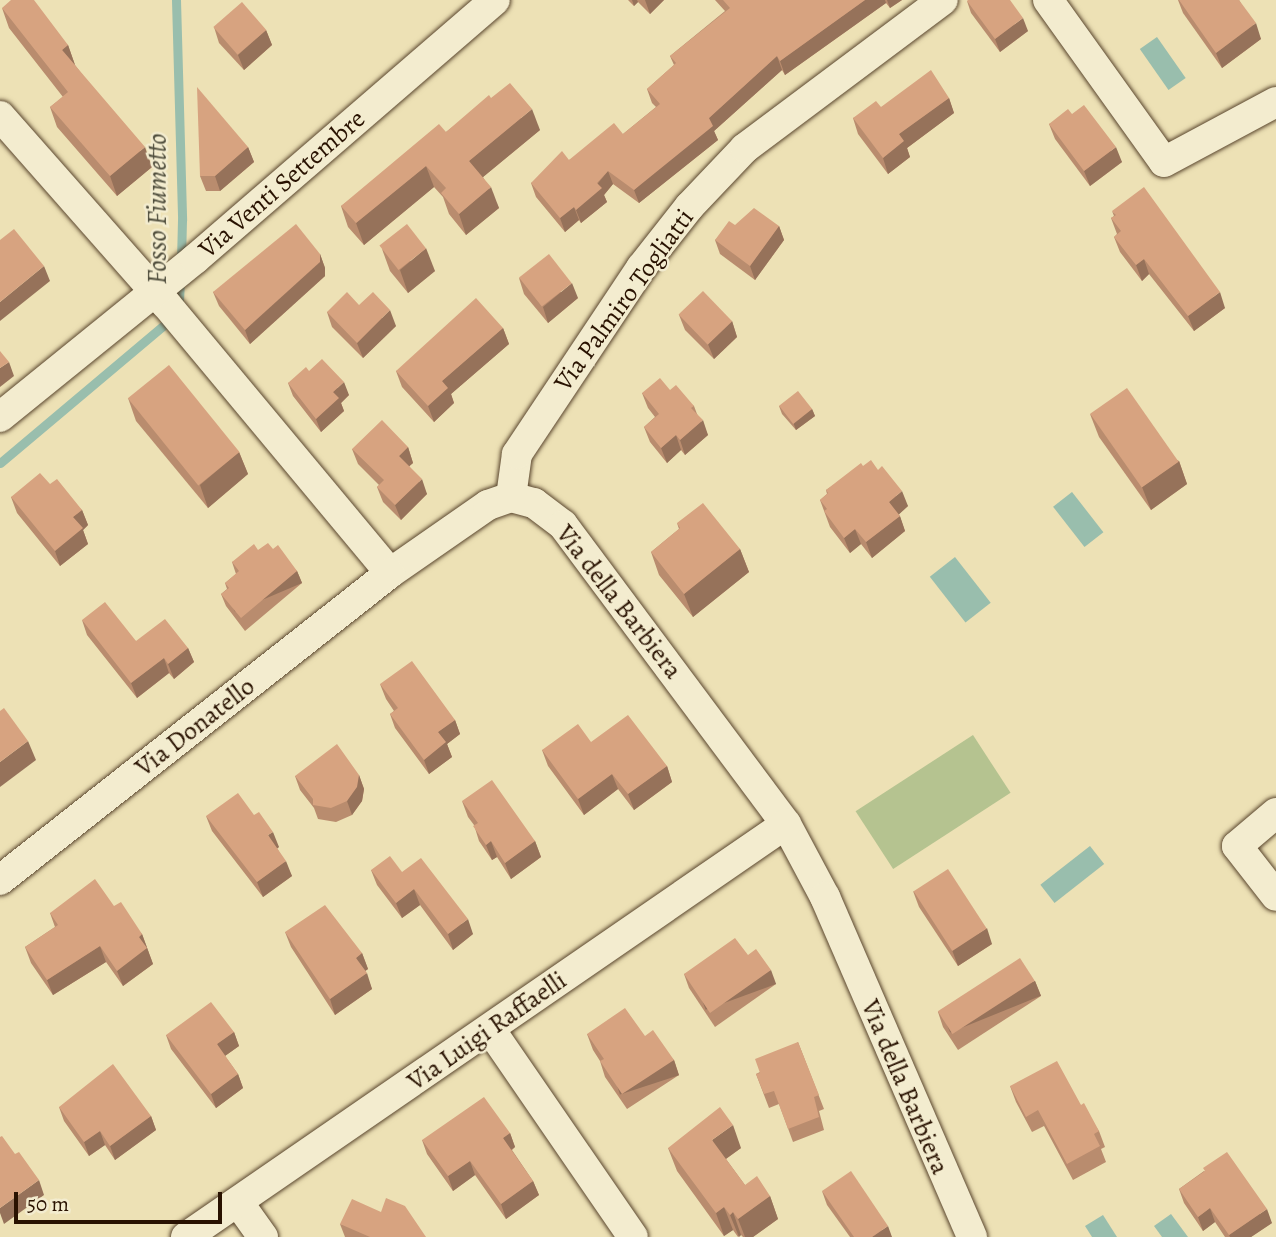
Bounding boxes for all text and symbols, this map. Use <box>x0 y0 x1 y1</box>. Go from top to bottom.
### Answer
street label: Via Venti Settembre <box>192 103 372 265</box>
water label: Fosso Fiumetto <box>140 133 174 285</box>
street label: Via Palmiro Togliatti <box>548 203 700 397</box>
street label: Via della Barbiera <box>549 519 689 685</box>
street label: Via Donatello <box>129 671 261 783</box>
street label: Via Luigi Raffaelli <box>402 965 572 1097</box>
street label: Via della Barbiera <box>854 995 956 1179</box>
scale bar <box>18 1178 226 1222</box>
text: 50 m <box>27 1190 69 1218</box>

